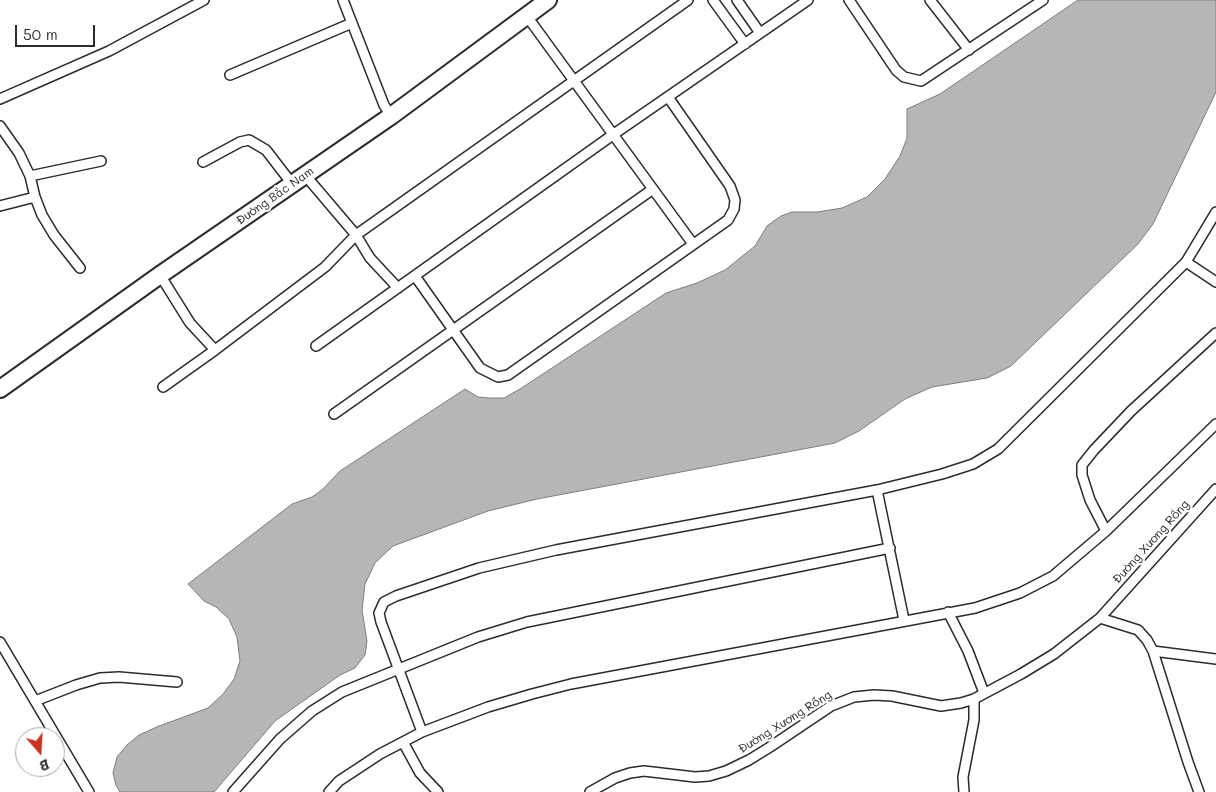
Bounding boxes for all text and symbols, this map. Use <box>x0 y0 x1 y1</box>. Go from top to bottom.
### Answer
scale bar <box>18 15 98 47</box>
text: 50 m <box>23 24 58 44</box>
street label: Đường Bắc Nam <box>233 164 317 228</box>
street label: Đường Xương Rồng <box>1110 497 1192 587</box>
street label: Đường Xương Rồng <box>736 687 834 757</box>
north arrow <box>15 727 65 777</box>
text: B <box>37 755 52 776</box>

